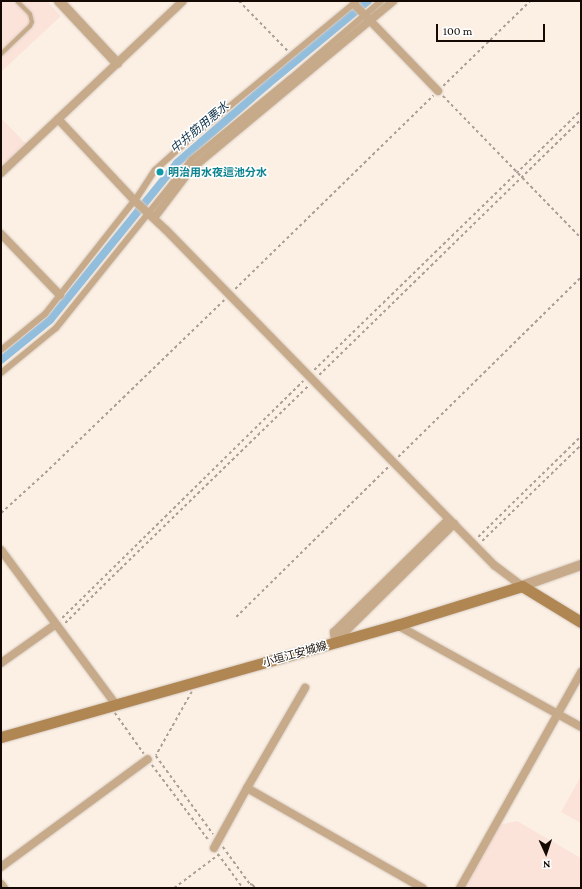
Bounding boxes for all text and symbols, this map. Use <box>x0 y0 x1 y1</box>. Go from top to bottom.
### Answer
scale bar <box>438 16 547 42</box>
text: 100 m <box>443 24 472 38</box>
water label: 中井筋用悪水 <box>168 99 232 157</box>
place label: 明治用水夜這池分水 <box>168 165 267 179</box>
marker: 明治用水夜這池分水 <box>155 167 165 177</box>
street label: 小垣江安城線 <box>261 639 329 669</box>
north arrow <box>526 833 566 873</box>
text: N <box>543 859 551 871</box>

